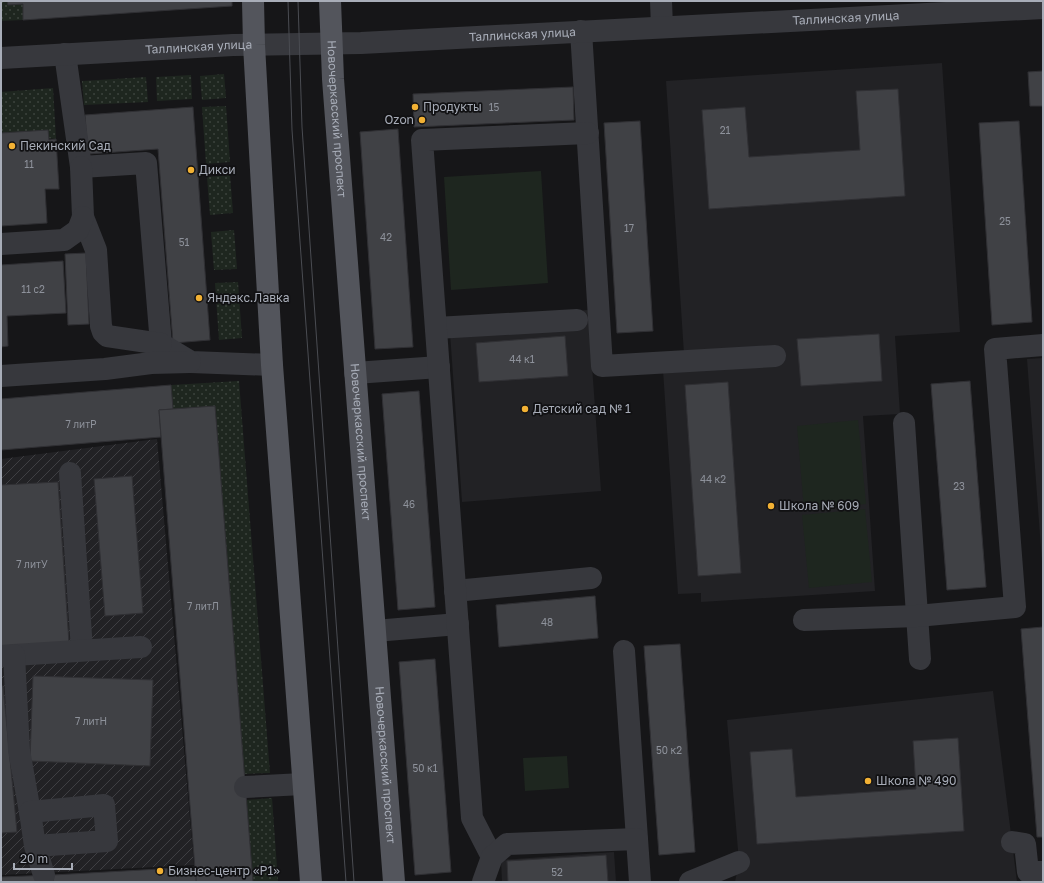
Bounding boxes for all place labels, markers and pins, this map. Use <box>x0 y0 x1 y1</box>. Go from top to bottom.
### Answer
place label: Продукты <box>423 99 482 114</box>
marker: Продукты <box>410 102 420 112</box>
place label: Ozon <box>385 112 414 127</box>
marker: Ozon <box>417 115 427 125</box>
place label: Пекинский Сад <box>20 138 111 153</box>
marker: Пекинский Сад <box>7 141 17 151</box>
place label: Дикси <box>199 162 236 177</box>
marker: Дикси <box>186 165 196 175</box>
place label: Яндекс.Лавка <box>207 290 290 305</box>
marker: Яндекс.Лавка <box>194 293 204 303</box>
place label: Детский сад № 1 <box>533 401 631 416</box>
marker: Детский сад № 1 <box>520 404 530 414</box>
place label: Школа № 609 <box>779 498 859 513</box>
marker: Школа № 609 <box>766 501 776 511</box>
place label: Школа № 490 <box>876 773 956 788</box>
marker: Школа № 490 <box>863 776 873 786</box>
place label: Бизнес-центр «Р1» <box>168 863 280 878</box>
marker: Бизнес-центр «Р1» <box>155 866 165 876</box>

